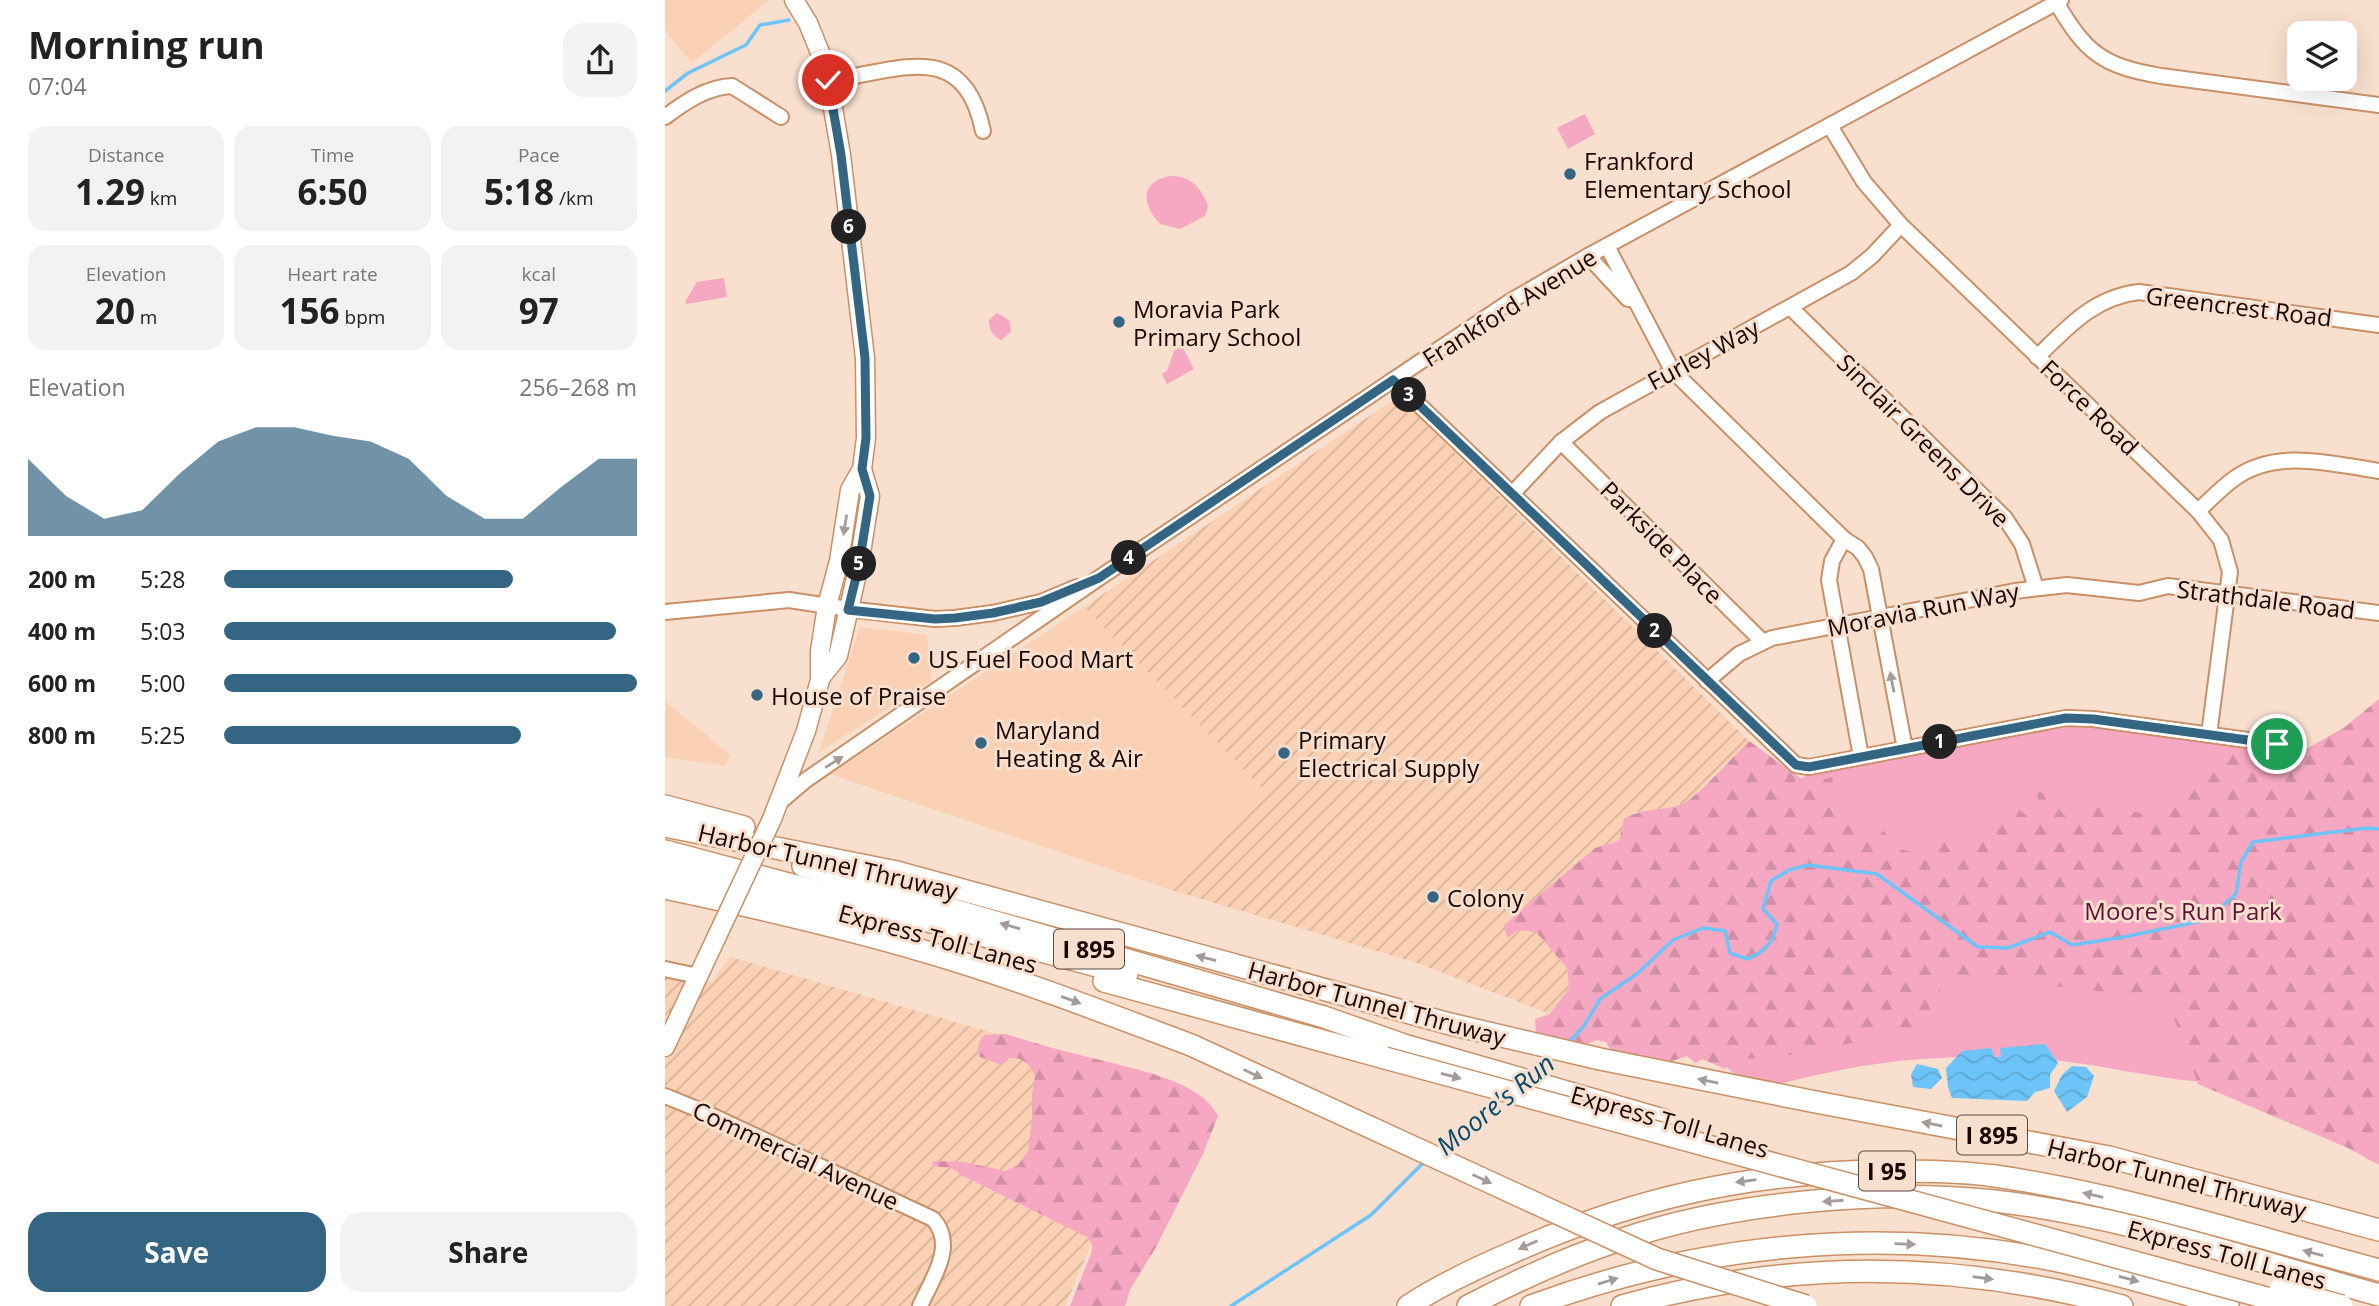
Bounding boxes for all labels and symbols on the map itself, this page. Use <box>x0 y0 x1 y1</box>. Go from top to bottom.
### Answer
pin <box>798 50 858 110</box>
place label: Frankford Elementary School <box>1584 144 1792 205</box>
marker: Frankford Elementary School <box>1562 166 1578 182</box>
pin: 6 <box>831 210 867 244</box>
street label: Frankford Avenue <box>1416 240 1602 374</box>
street label: Greencrest Road <box>2144 278 2334 334</box>
place label: Moravia Park Primary School <box>1133 292 1301 353</box>
street label: Furley Way <box>1641 310 1766 397</box>
marker: Moravia Park Primary School <box>1111 314 1127 330</box>
street label: Sinclair Greens Drive <box>1830 346 2018 534</box>
street label: Force Road <box>2034 352 2146 462</box>
pin: 3 <box>1391 378 1427 412</box>
street label: Parkside Place <box>1593 473 1731 611</box>
one-way arrow <box>839 515 850 537</box>
pin: 4 <box>1112 540 1147 576</box>
pin: 5 <box>841 546 877 582</box>
street label: Strathdale Road <box>2175 572 2357 626</box>
street label: Moravia Run Way <box>1824 574 2023 644</box>
pin: 2 <box>1637 614 1672 648</box>
place label: US Fuel Food Mart <box>928 642 1133 675</box>
marker: US Fuel Food Mart <box>906 650 922 666</box>
one-way arrow <box>1886 670 1897 692</box>
place label: House of Praise <box>771 679 946 712</box>
marker: House of Praise <box>749 687 765 703</box>
place label: Maryland Heating & Air <box>995 713 1143 774</box>
pin <box>2247 714 2307 774</box>
place label: Primary Electrical Supply <box>1298 723 1480 784</box>
pin: 1 <box>1923 724 1957 760</box>
marker: Maryland Heating & Air <box>973 735 989 751</box>
marker: Primary Electrical Supply <box>1276 745 1292 761</box>
one-way arrow <box>824 755 843 768</box>
street label: Harbor Tunnel Thruway <box>695 815 962 907</box>
place label: Colony <box>1447 881 1525 914</box>
marker: Colony <box>1425 889 1441 905</box>
park label: Moore's Run Park <box>2084 894 2282 927</box>
street label: Express Toll Lanes <box>835 896 1041 980</box>
one-way arrow <box>1000 920 1021 930</box>
road number: I 895 <box>1054 930 1124 968</box>
one-way arrow <box>1196 952 1217 962</box>
street label: Harbor Tunnel Thruway <box>1244 953 1510 1054</box>
one-way arrow <box>1060 995 1081 1006</box>
water label: Moore's Run <box>1428 1045 1562 1163</box>
one-way arrow <box>1243 1068 1263 1079</box>
one-way arrow <box>1440 1071 1462 1082</box>
one-way arrow <box>1697 1075 1719 1086</box>
street label: Express Toll Lanes <box>1567 1077 1773 1165</box>
street label: Commercial Avenue <box>688 1093 904 1217</box>
road number: I 895 <box>1957 1116 2027 1154</box>
one-way arrow <box>1920 1118 1942 1129</box>
street label: Harbor Tunnel Thruway <box>2044 1130 2311 1226</box>
road number: I 95 <box>1859 1152 1915 1190</box>
one-way arrow <box>1472 1173 1492 1185</box>
one-way arrow <box>1734 1176 1756 1187</box>
one-way arrow <box>2082 1189 2104 1200</box>
one-way arrow <box>1821 1196 1843 1207</box>
street label: Express Toll Lanes <box>2124 1212 2330 1296</box>
one-way arrow <box>1894 1238 1916 1249</box>
one-way arrow <box>1518 1239 1538 1251</box>
one-way arrow <box>2302 1247 2324 1258</box>
one-way arrow <box>1973 1273 1995 1284</box>
one-way arrow <box>2118 1274 2140 1285</box>
one-way arrow <box>1597 1275 1618 1285</box>

